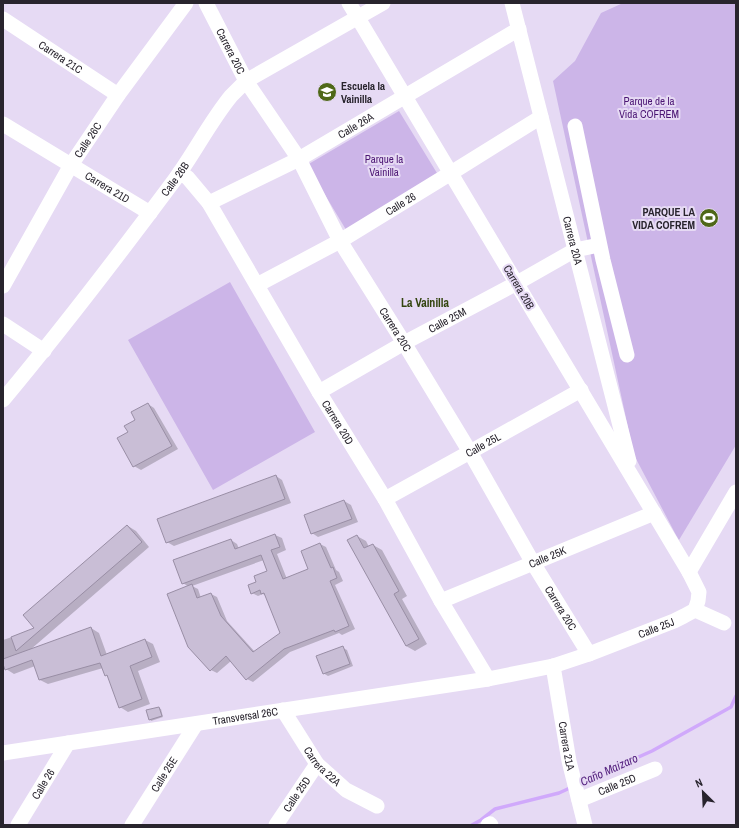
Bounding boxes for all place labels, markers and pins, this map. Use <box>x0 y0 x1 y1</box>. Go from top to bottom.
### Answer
place label: Escuela la Vainilla <box>341 79 385 106</box>
school or university icon: Escuela la Vainilla <box>316 81 338 103</box>
place label: PARQUE LA VIDA COFREM <box>632 205 695 232</box>
sports icon: PARQUE LA VIDA COFREM <box>698 207 720 229</box>

